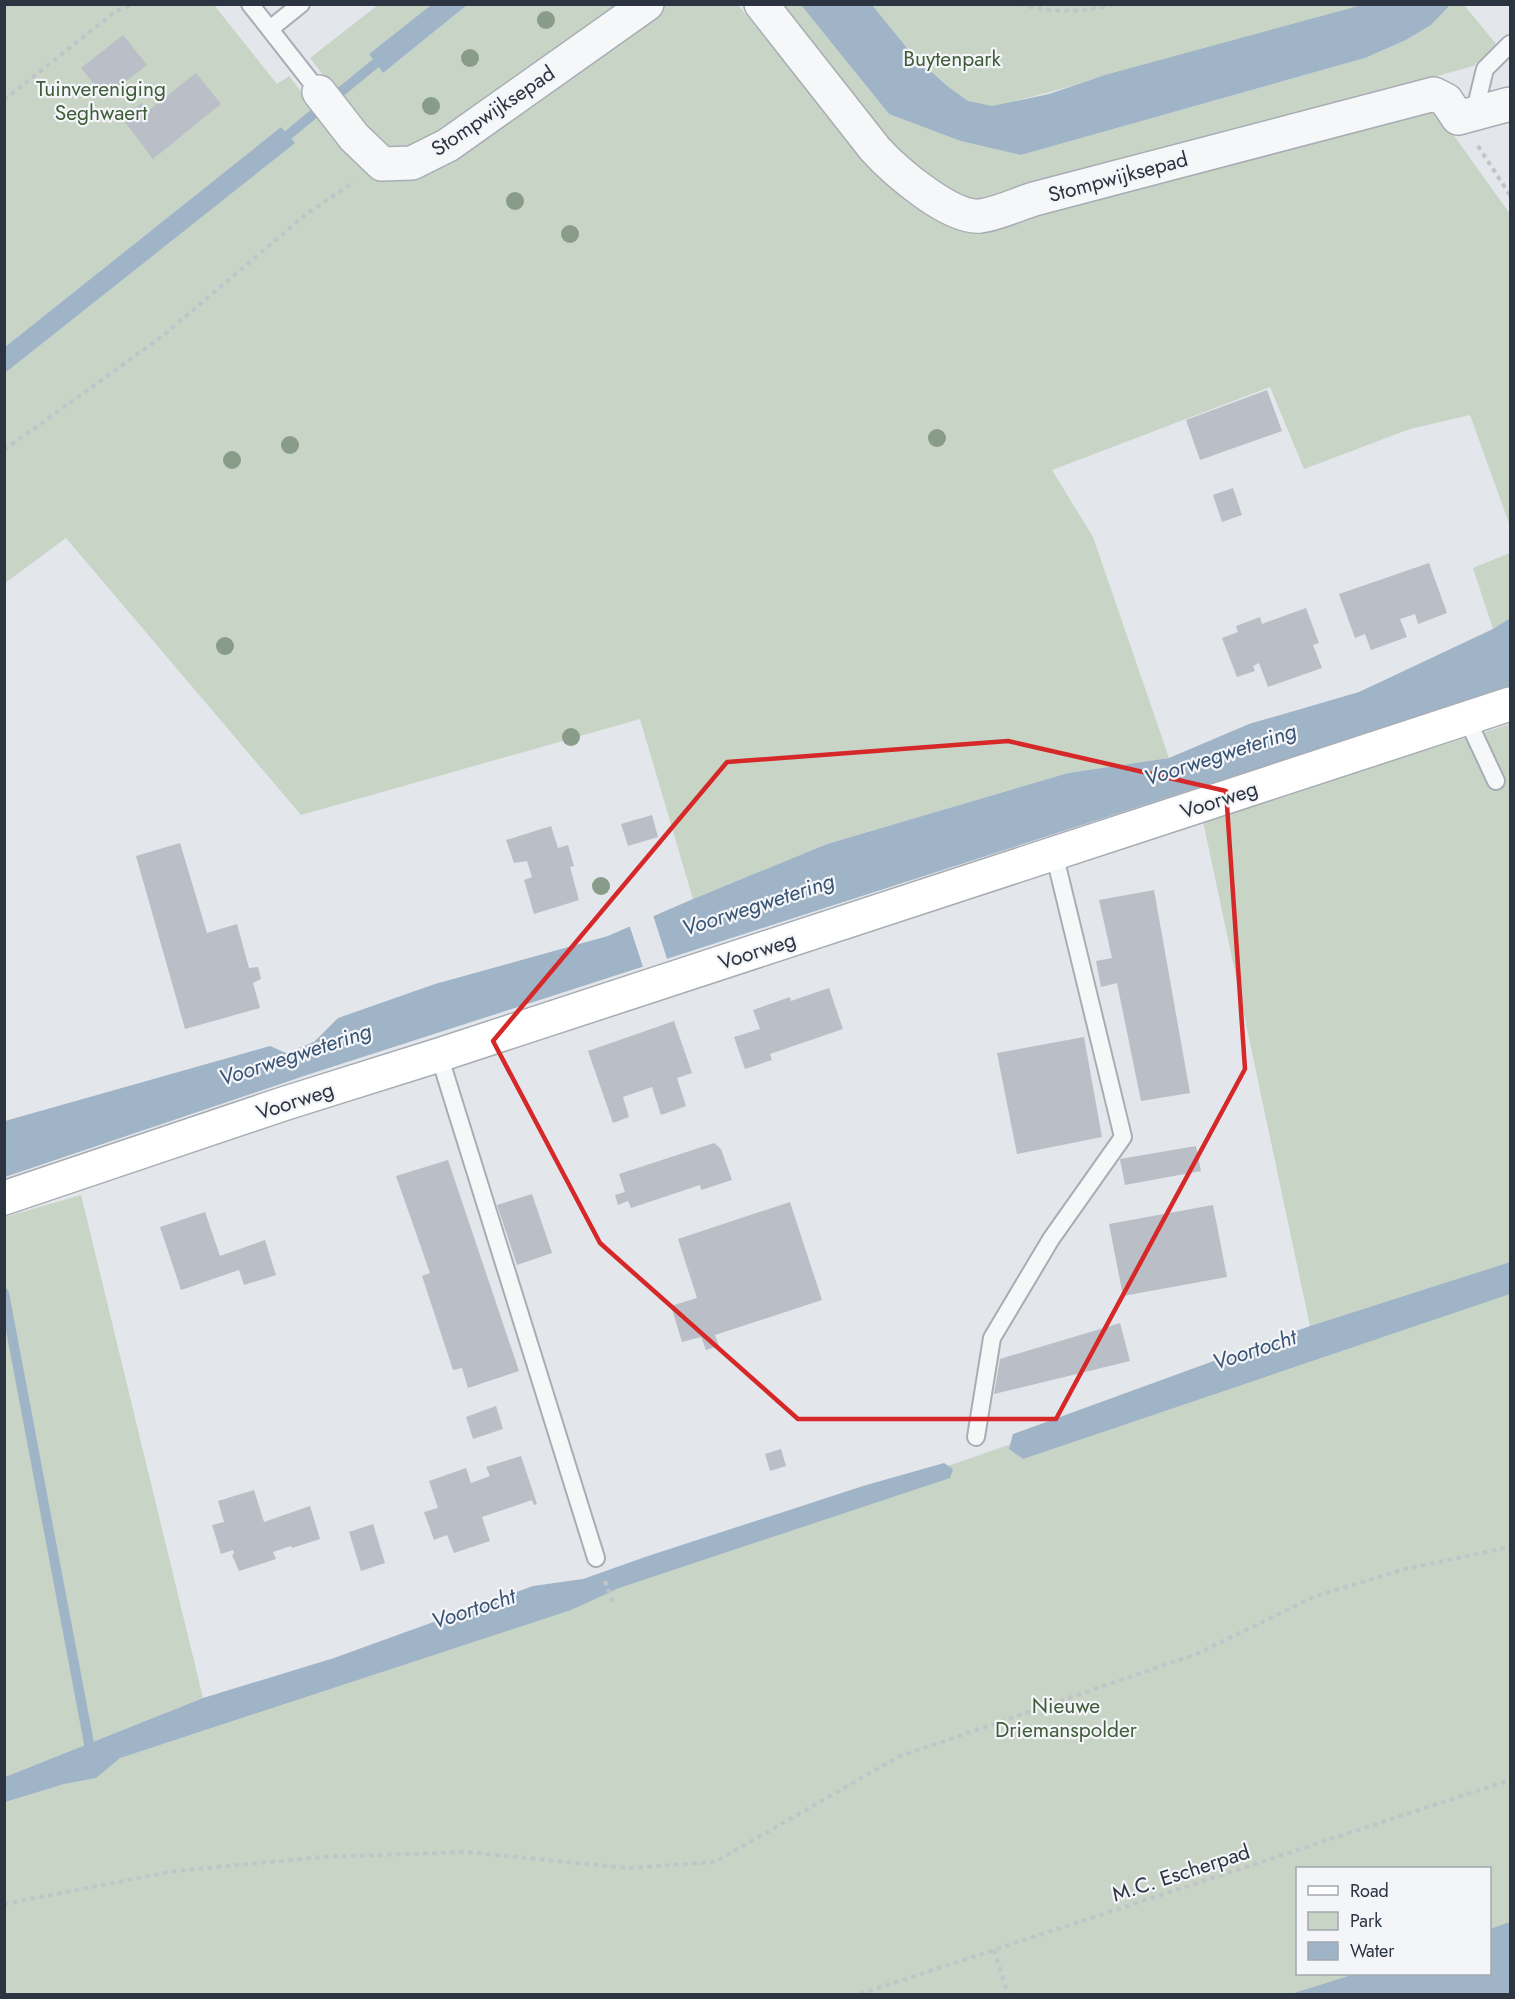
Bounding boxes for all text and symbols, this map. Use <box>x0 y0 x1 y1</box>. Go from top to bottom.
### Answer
park label: Buytenpark <box>903 44 1001 74</box>
street label: Stompwijksepad <box>425 58 561 164</box>
park label: Tuinvereniging Seghwaert <box>36 74 166 128</box>
street label: Stompwijksepad <box>1045 144 1191 210</box>
water label: Voorwegwetering <box>1140 714 1300 794</box>
street label: Voorweg <box>1176 773 1262 827</box>
water label: Voorwegwetering <box>678 864 838 944</box>
street label: Voorweg <box>714 924 800 978</box>
water label: Voorwegwetering <box>215 1014 375 1094</box>
street label: Voorweg <box>252 1074 338 1128</box>
water label: Voortocht <box>1208 1320 1302 1378</box>
water label: Voortocht <box>427 1579 521 1637</box>
park label: Nieuwe Driemanspolder <box>995 1691 1138 1745</box>
street label: M.C. Escherpad <box>1108 1837 1254 1909</box>
legend <box>1296 1867 1491 1975</box>
text: Road <box>1350 1878 1389 1904</box>
text: Park <box>1350 1908 1382 1934</box>
text: Water <box>1350 1938 1395 1964</box>

